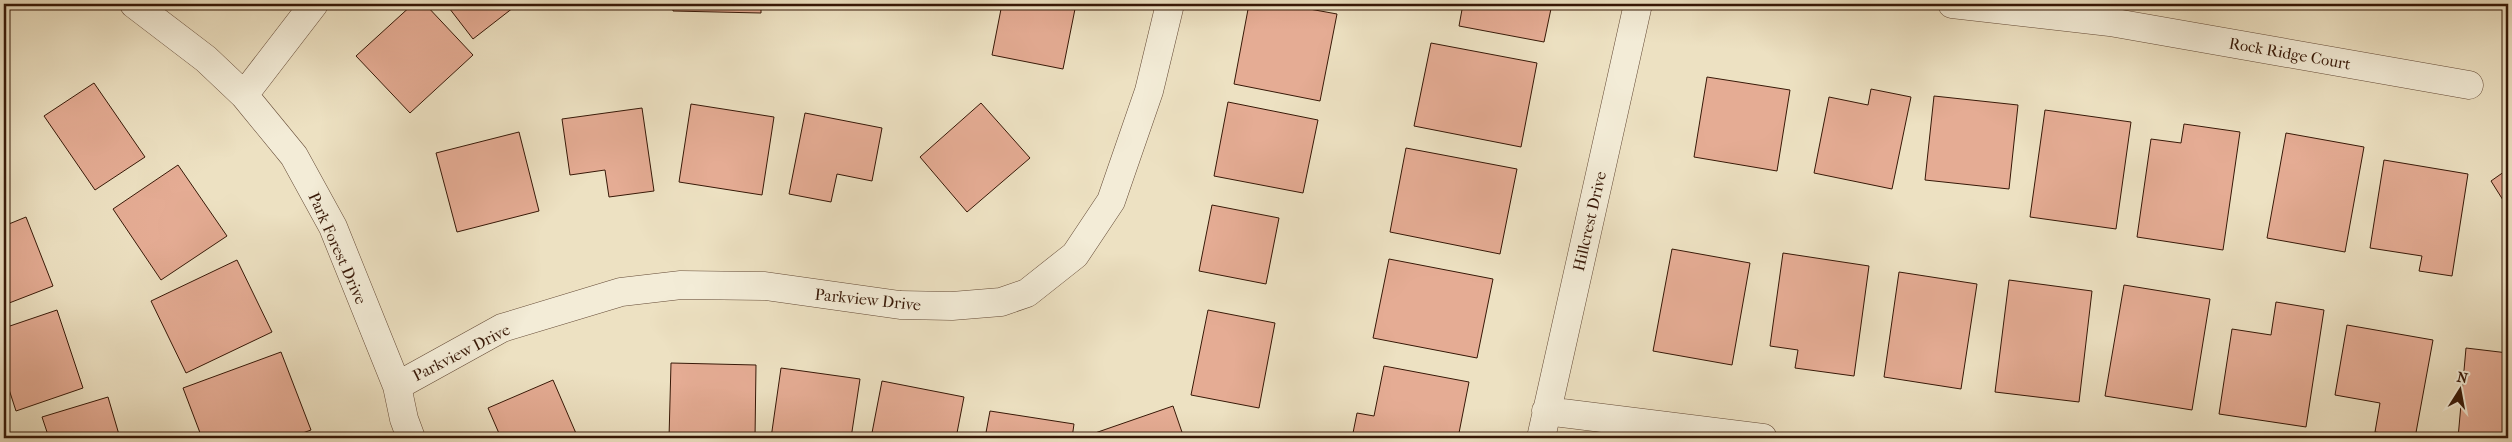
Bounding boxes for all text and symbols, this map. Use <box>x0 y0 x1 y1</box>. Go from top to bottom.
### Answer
street label: Rock Ridge Court <box>2227 33 2353 74</box>
street label: Hillcrest Drive <box>1569 169 1610 273</box>
street label: Park Forest Drive <box>304 189 371 307</box>
street label: Parkview Drive <box>814 284 922 315</box>
street label: Parkview Drive <box>409 320 513 385</box>
north arrow <box>2434 364 2484 414</box>
text: N <box>2456 368 2470 387</box>

